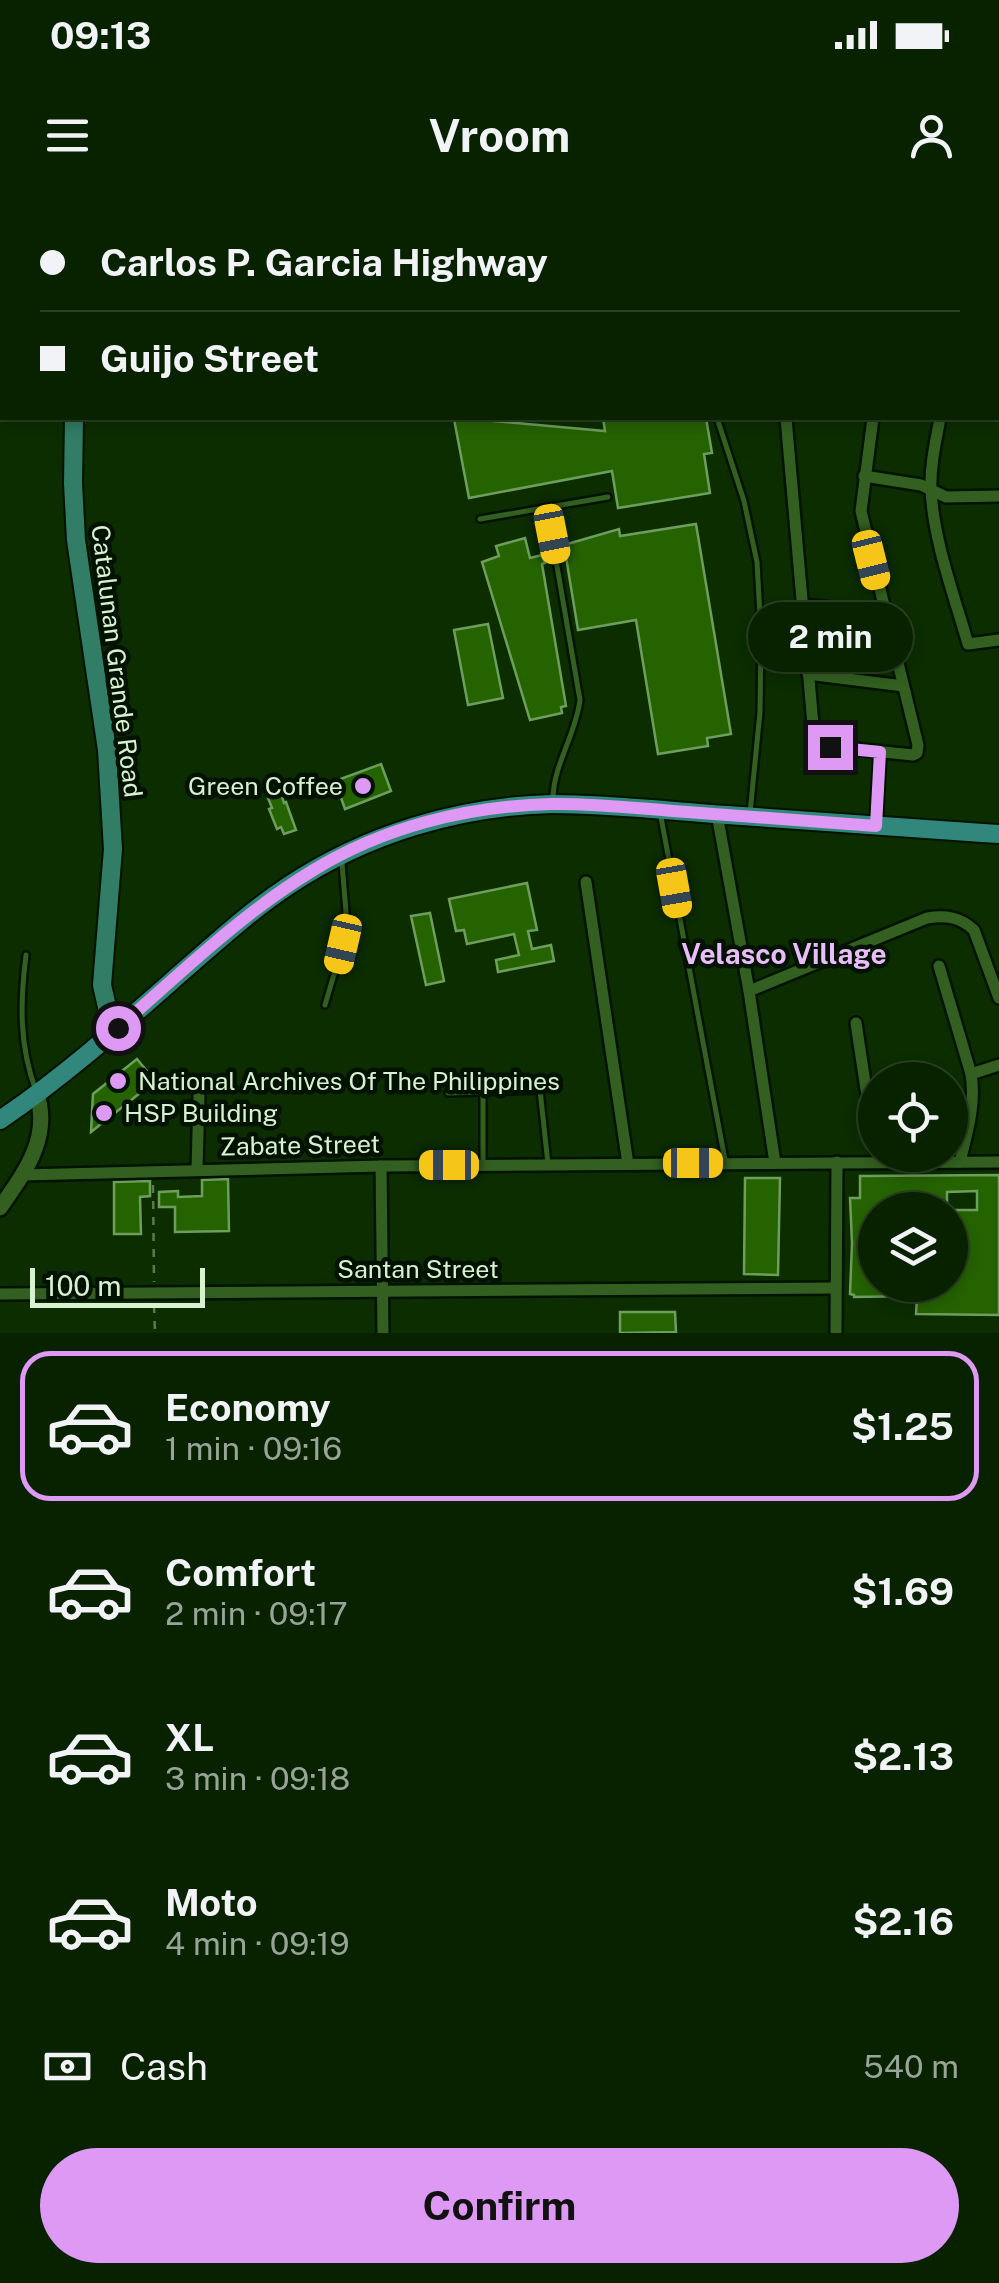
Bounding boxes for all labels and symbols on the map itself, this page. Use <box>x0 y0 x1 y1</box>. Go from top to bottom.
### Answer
car <box>532 502 572 566</box>
street label: Catalunan Grande Road <box>85 523 149 799</box>
car <box>849 527 893 593</box>
callout: 2 min <box>748 602 912 672</box>
route end <box>808 725 853 770</box>
place label: Green Coffee <box>188 771 343 801</box>
marker: Green Coffee <box>352 775 374 797</box>
car <box>654 856 694 920</box>
car <box>322 911 364 977</box>
district label: Velasco Village <box>681 937 887 970</box>
route start <box>96 1006 141 1051</box>
place label: National Archives Of The Philippines <box>138 1066 560 1096</box>
marker: National Archives Of The Philippines <box>107 1070 129 1092</box>
place label: HSP Building <box>124 1098 278 1128</box>
marker: HSP Building <box>93 1102 115 1124</box>
street label: Zabate Street <box>220 1129 380 1161</box>
car <box>663 1148 723 1178</box>
car <box>419 1150 479 1180</box>
street label: Santan Street <box>337 1254 499 1284</box>
scale bar <box>30 1263 205 1308</box>

